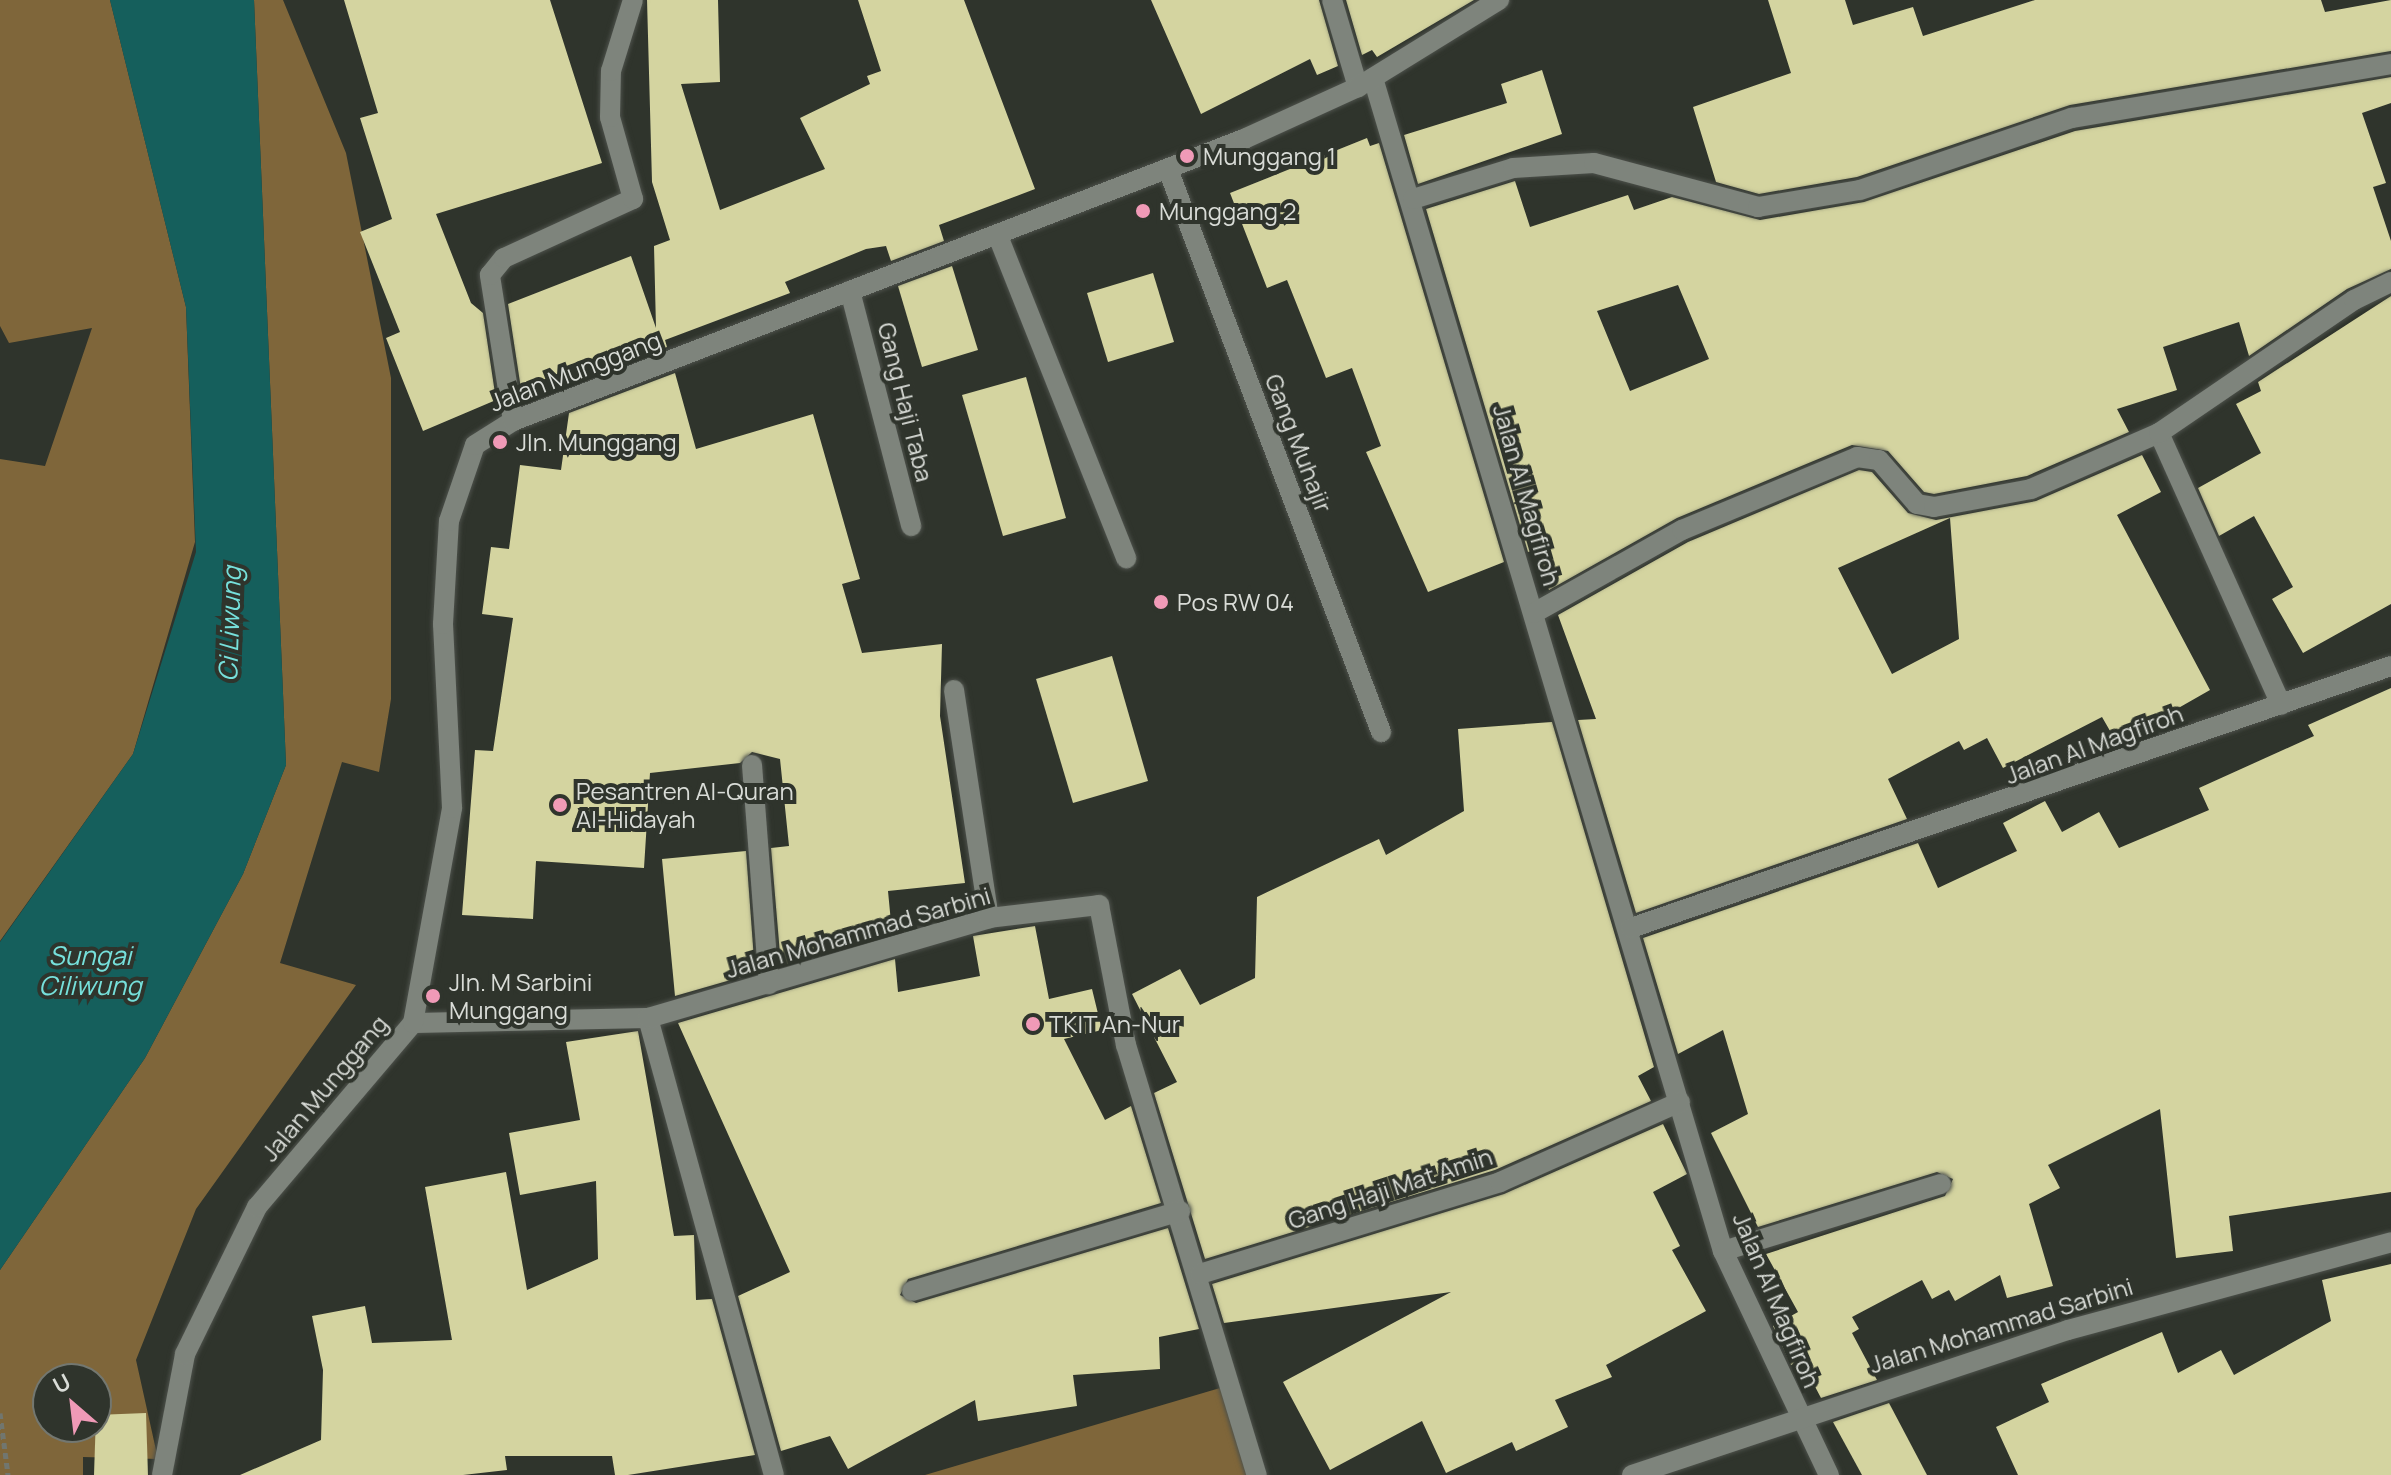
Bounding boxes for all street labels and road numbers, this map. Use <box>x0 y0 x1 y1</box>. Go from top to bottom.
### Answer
street label: Gang Haji Taba <box>872 319 940 485</box>
street label: Jalan Munggang <box>485 325 665 417</box>
street label: Gang Muhajir <box>1259 370 1339 516</box>
street label: Jalan Al Magfiroh <box>1487 401 1567 589</box>
street label: Jalan Al Magfiroh <box>2001 698 2187 790</box>
street label: Jalan Mohammad Sarbini <box>722 880 994 984</box>
street label: Jalan Munggang <box>255 1009 393 1167</box>
street label: Gang Haji Mat Amin <box>1284 1141 1496 1235</box>
street label: Jalan Al Magfiroh <box>1727 1208 1827 1392</box>
street label: Jalan Mohammad Sarbini <box>1866 1271 2136 1379</box>

